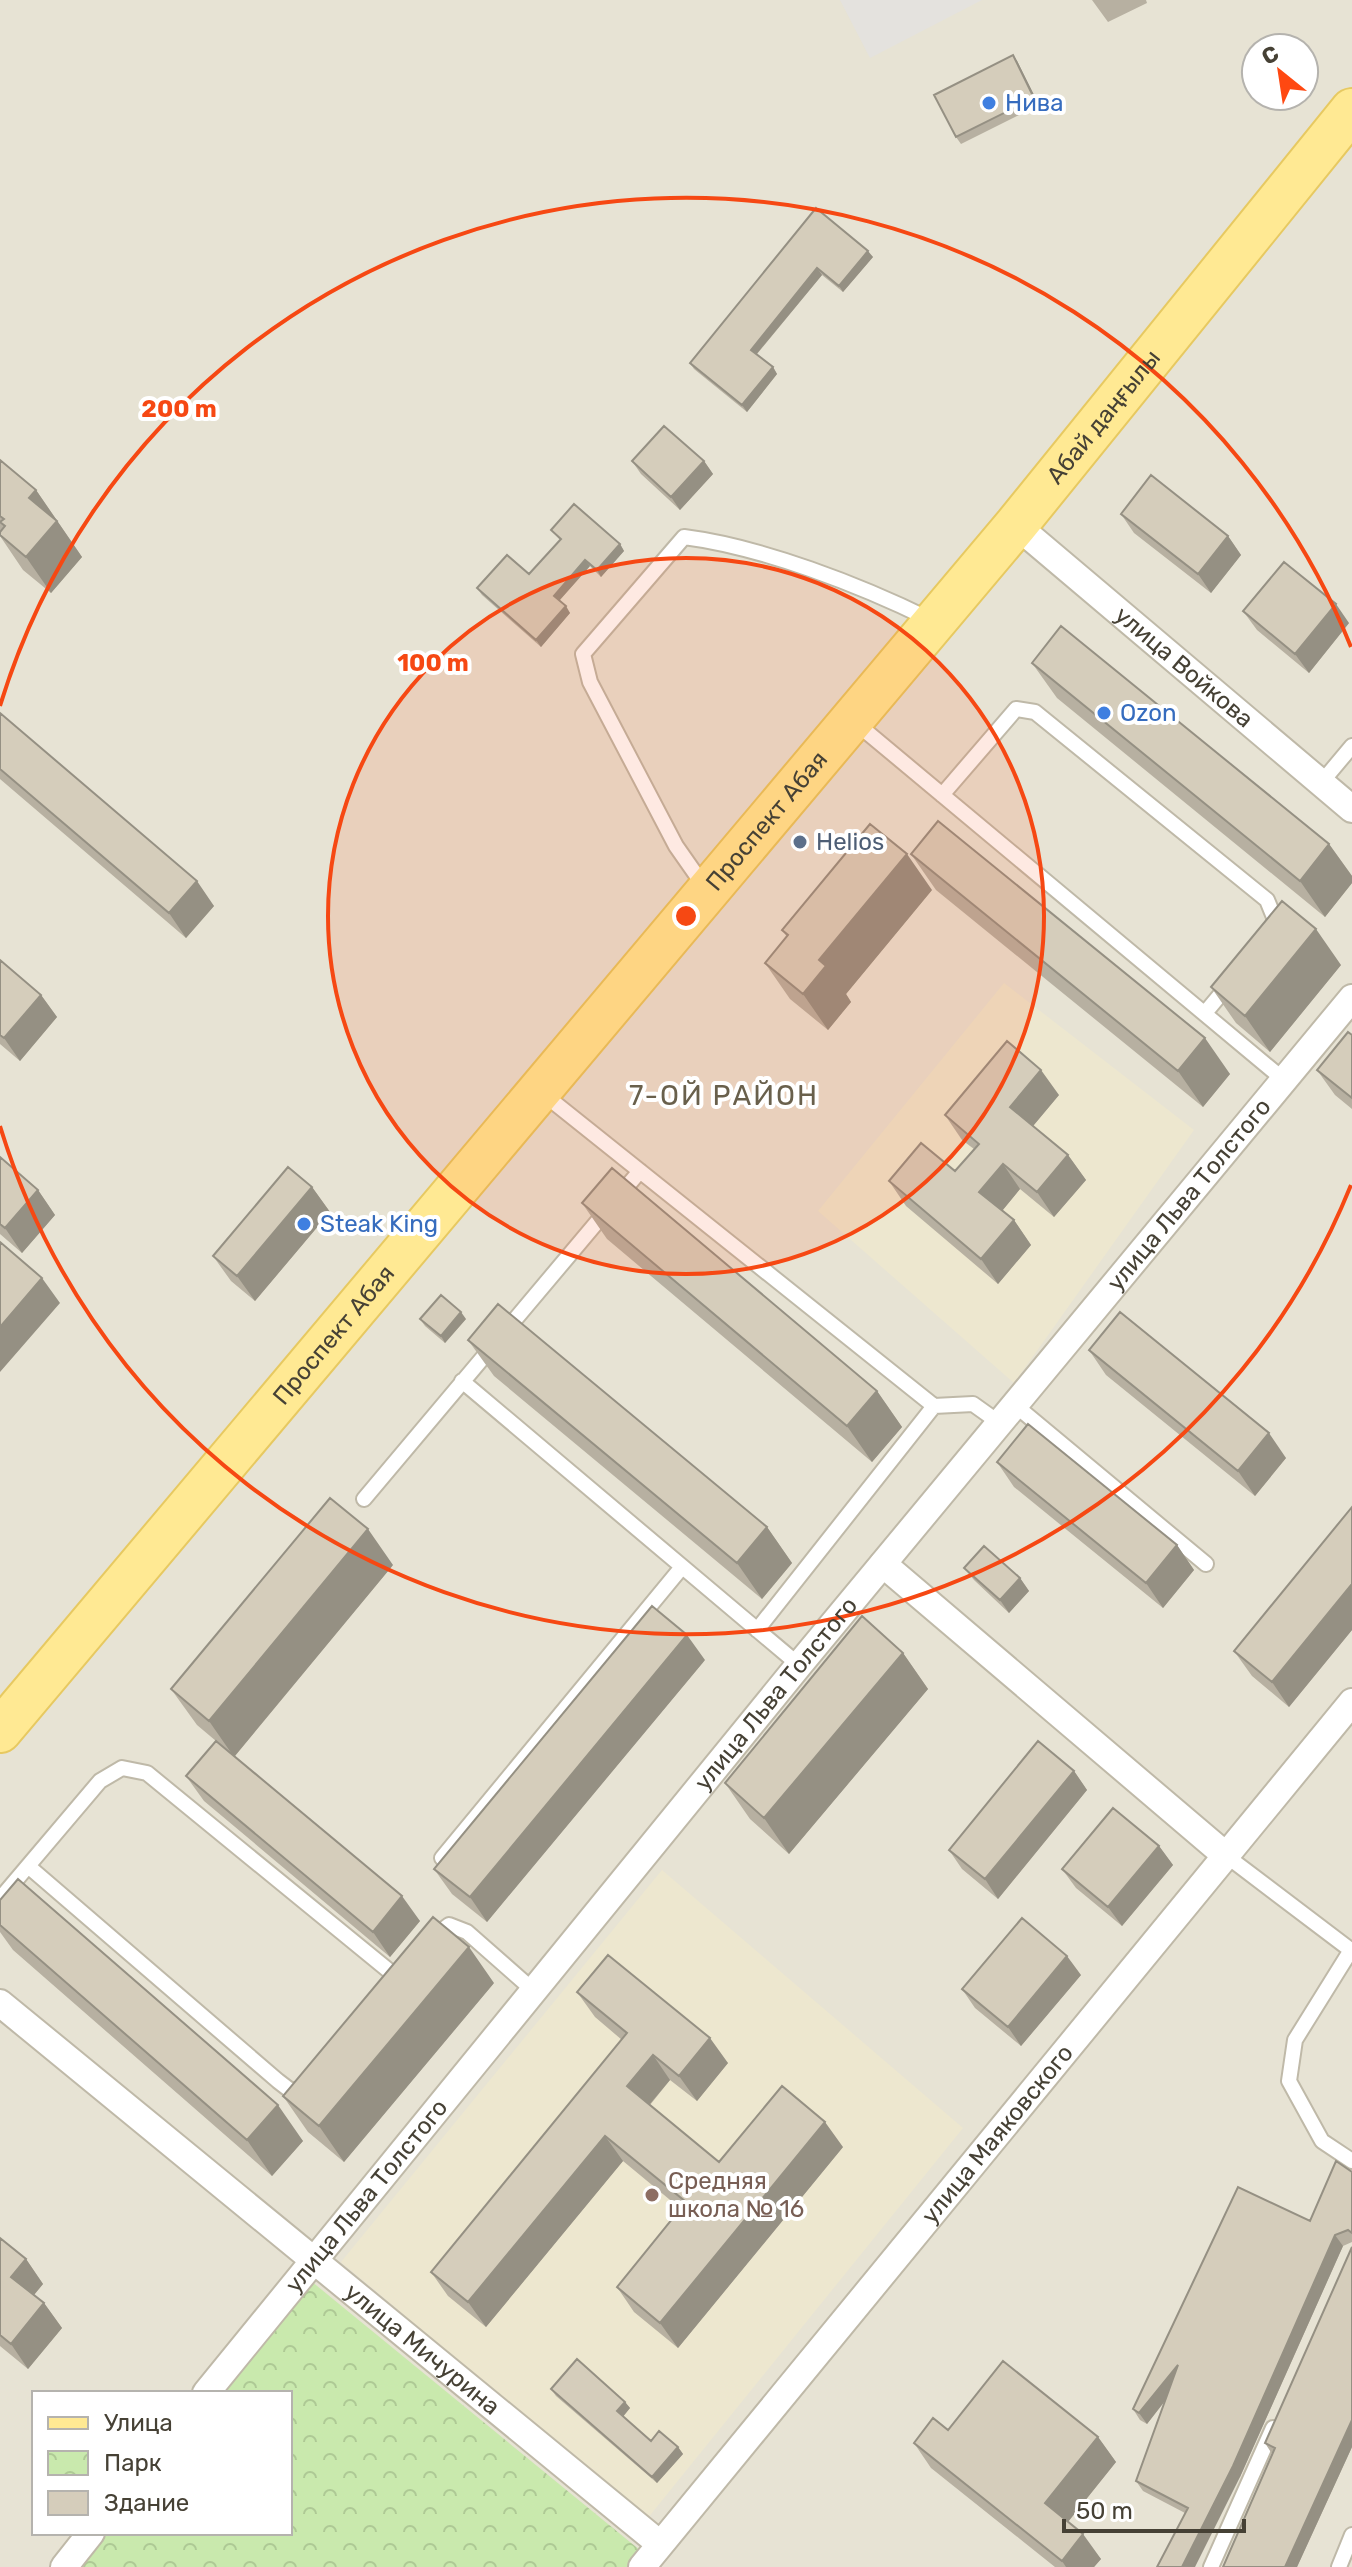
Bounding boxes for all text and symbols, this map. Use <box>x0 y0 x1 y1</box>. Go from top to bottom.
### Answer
north arrow <box>1240 32 1320 112</box>
text: С <box>1257 40 1284 71</box>
place label: Нива <box>1005 89 1063 117</box>
marker: Нива <box>980 94 998 112</box>
street label: Абай даңғылы <box>1041 344 1166 490</box>
text: 200 m <box>141 395 217 423</box>
street label: улица Войкова <box>1109 601 1259 733</box>
text: 100 m <box>397 649 469 677</box>
place label: Ozon <box>1120 699 1177 727</box>
marker: Ozon <box>1095 704 1113 722</box>
street label: Проспект Абая <box>700 746 833 896</box>
place label: Helios <box>816 828 884 856</box>
marker: Helios <box>791 833 809 851</box>
centre of rings <box>672 902 700 930</box>
district label: 7-ОЙ РАЙОН <box>629 1079 819 1112</box>
street label: улица Льва Толстого <box>1101 1093 1277 1296</box>
place label: Steak King <box>320 1210 438 1238</box>
marker: Steak King <box>295 1215 313 1233</box>
street label: Проспект Абая <box>267 1259 400 1410</box>
street label: улица Льва Толстого <box>689 1592 863 1796</box>
street label: улица Маяковского <box>916 2039 1079 2229</box>
street label: улица Льва Толстого <box>279 2094 453 2298</box>
place label: Средняя школа № 16 <box>668 2167 804 2223</box>
marker: Средняя школа № 16 <box>643 2186 661 2204</box>
street label: улица Мичурина <box>339 2278 505 2421</box>
legend <box>32 2391 292 2535</box>
text: Улица <box>104 2409 173 2437</box>
text: Парк <box>104 2449 162 2477</box>
scale bar <box>1064 2483 1244 2533</box>
text: Здание <box>104 2489 189 2517</box>
text: 50 m <box>1076 2497 1133 2525</box>

